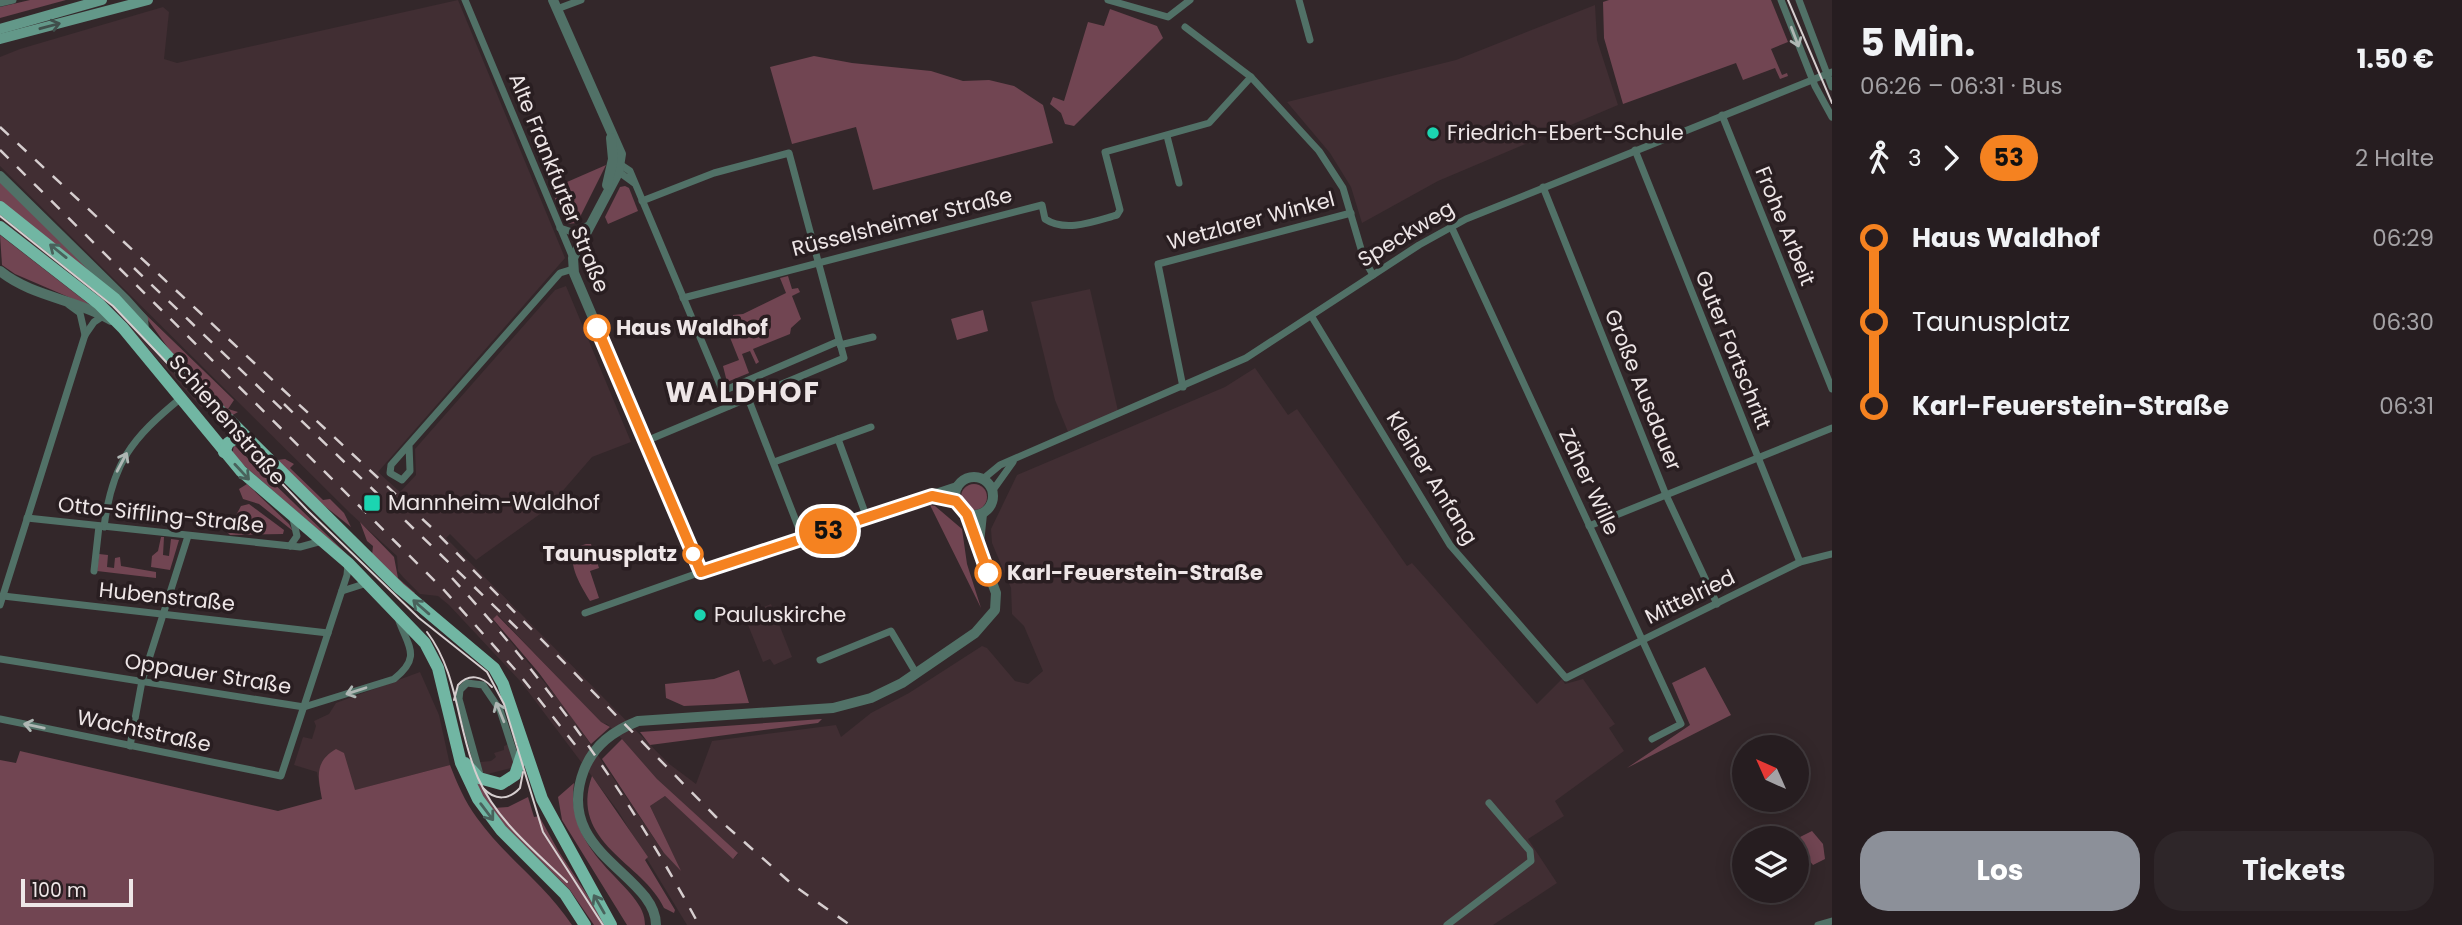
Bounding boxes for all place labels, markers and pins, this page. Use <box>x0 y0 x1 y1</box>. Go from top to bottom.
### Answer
place label: Friedrich-Ebert-Schule <box>1447 118 1684 147</box>
marker: Friedrich-Ebert-Schule <box>1425 125 1441 141</box>
place label: Haus Waldhof <box>616 313 768 342</box>
marker: Haus Waldhof <box>584 315 610 341</box>
place label: Mannheim-Waldhof <box>388 488 600 517</box>
marker: Mannheim-Waldhof <box>362 493 382 513</box>
place label: Taunusplatz <box>542 539 677 568</box>
marker: Taunusplatz <box>683 544 703 564</box>
place label: Karl-Feuerstein-Straße <box>1007 558 1263 587</box>
marker: Karl-Feuerstein-Straße <box>975 560 1001 586</box>
place label: Pauluskirche <box>714 600 846 629</box>
marker: Pauluskirche <box>692 607 708 623</box>

